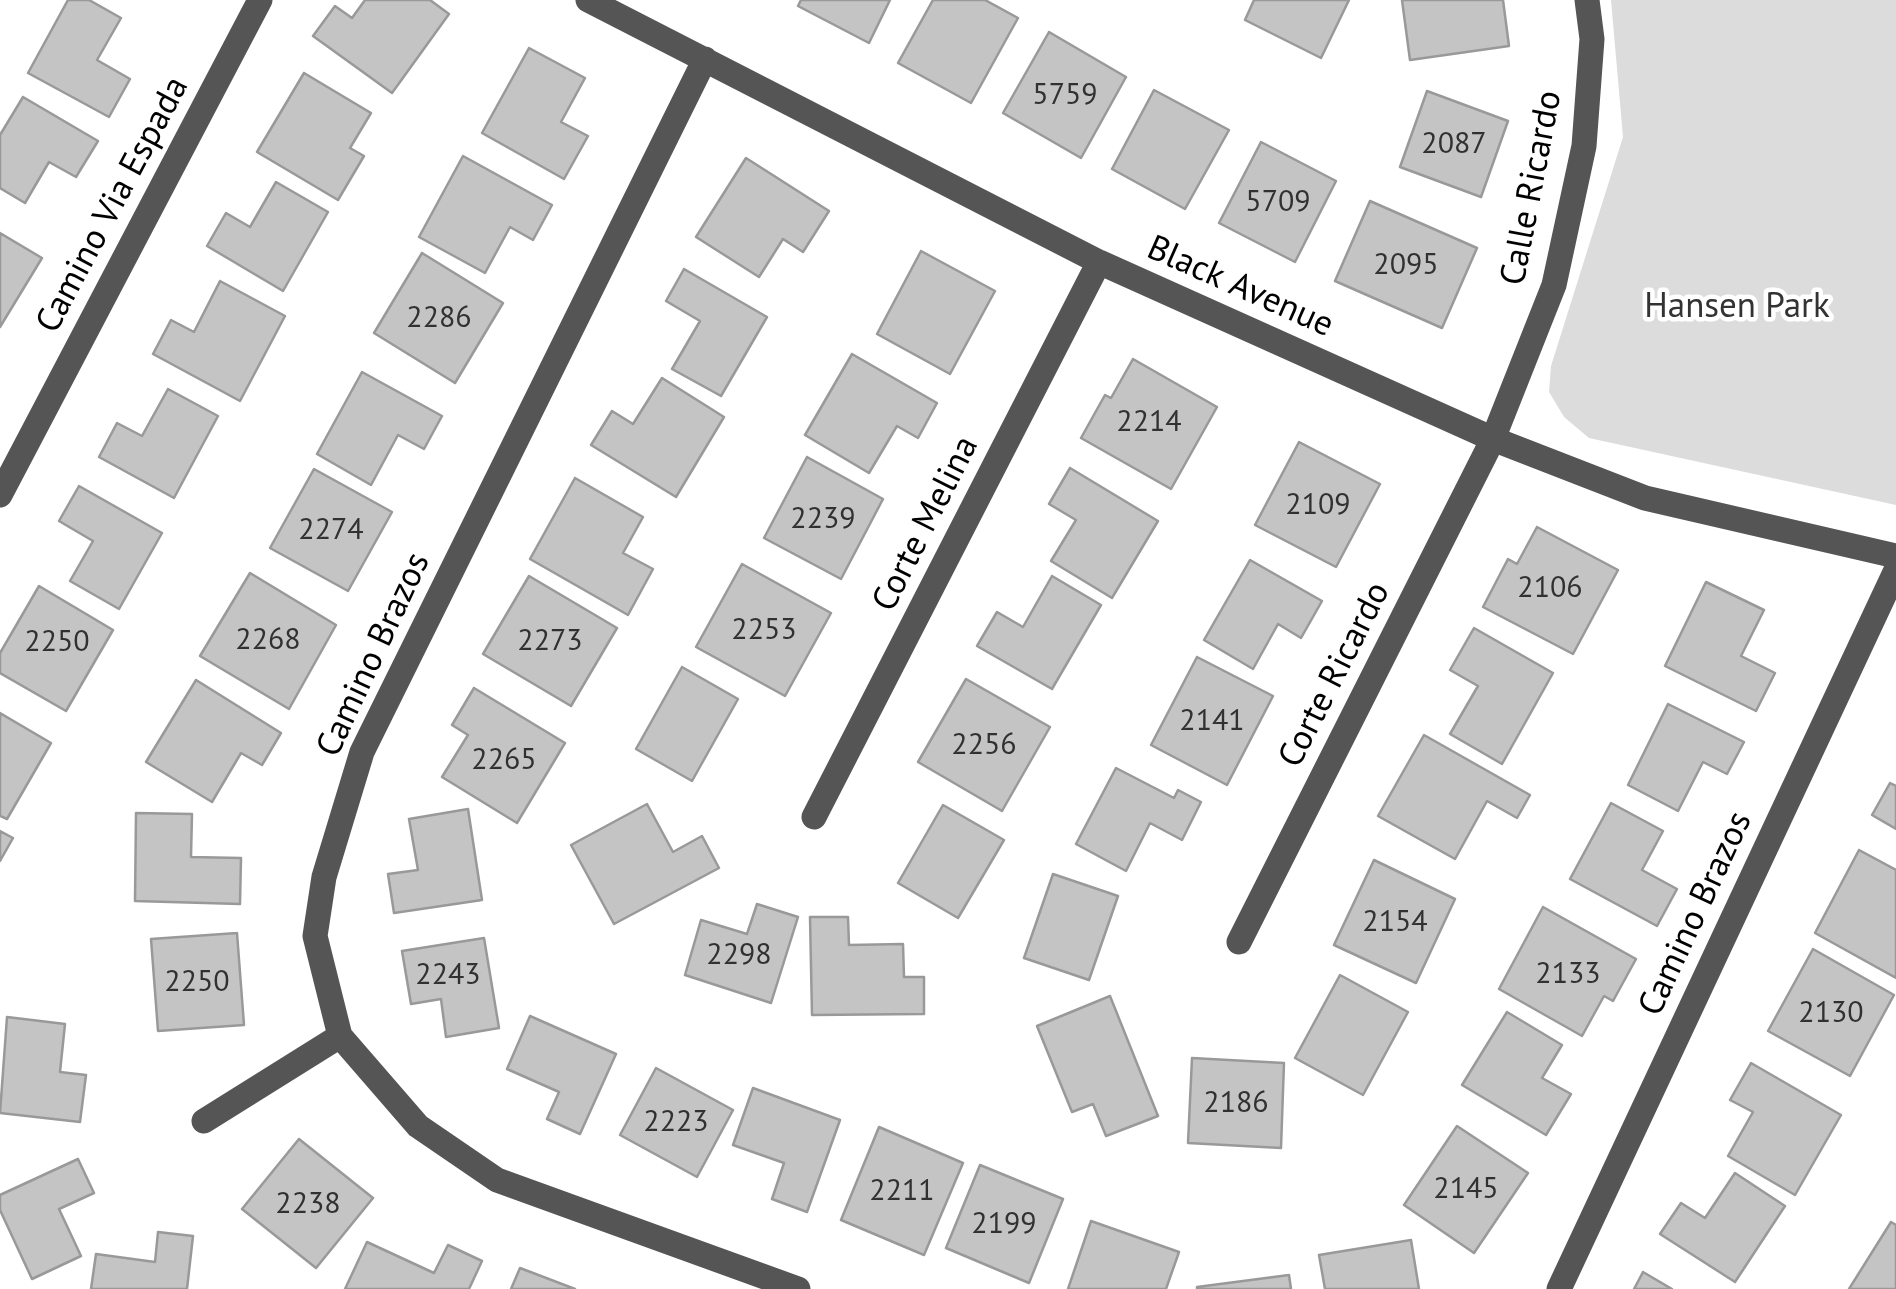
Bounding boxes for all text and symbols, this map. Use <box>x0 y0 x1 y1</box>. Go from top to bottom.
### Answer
street label: Camino Via Espada <box>28 70 198 340</box>
house number: 5759 <box>1032 77 1098 113</box>
street label: Calle Ricardo <box>1493 87 1571 289</box>
house number: 2087 <box>1421 126 1487 162</box>
house number: 5709 <box>1245 184 1311 220</box>
street label: Black Avenue <box>1140 227 1340 347</box>
house number: 2095 <box>1373 247 1439 283</box>
park label: Hansen Park <box>1644 286 1830 328</box>
house number: 2286 <box>406 300 472 336</box>
house number: 2214 <box>1116 404 1182 440</box>
street label: Corte Melina <box>864 430 988 618</box>
house number: 2109 <box>1285 487 1351 523</box>
house number: 2239 <box>790 501 856 537</box>
house number: 2274 <box>298 512 364 548</box>
street label: Camino Brazos <box>308 546 440 764</box>
house number: 2106 <box>1517 570 1583 606</box>
street label: Corte Ricardo <box>1270 576 1400 774</box>
house number: 2253 <box>731 612 797 648</box>
house number: 2268 <box>235 622 301 658</box>
house number: 2273 <box>517 623 583 659</box>
house number: 2250 <box>24 624 90 660</box>
house number: 2141 <box>1179 703 1245 739</box>
house number: 2256 <box>951 727 1017 763</box>
house number: 2265 <box>471 742 537 778</box>
street label: Camino Brazos <box>1630 805 1762 1023</box>
house number: 2154 <box>1362 904 1428 940</box>
house number: 2298 <box>706 937 772 973</box>
house number: 2133 <box>1535 956 1601 992</box>
house number: 2243 <box>415 957 481 993</box>
house number: 2250 <box>164 964 230 1000</box>
house number: 2130 <box>1798 995 1864 1031</box>
house number: 2186 <box>1203 1085 1269 1121</box>
house number: 2223 <box>643 1104 709 1140</box>
house number: 2145 <box>1433 1171 1499 1207</box>
house number: 2211 <box>869 1173 935 1209</box>
house number: 2238 <box>275 1186 341 1222</box>
house number: 2199 <box>971 1206 1037 1242</box>

